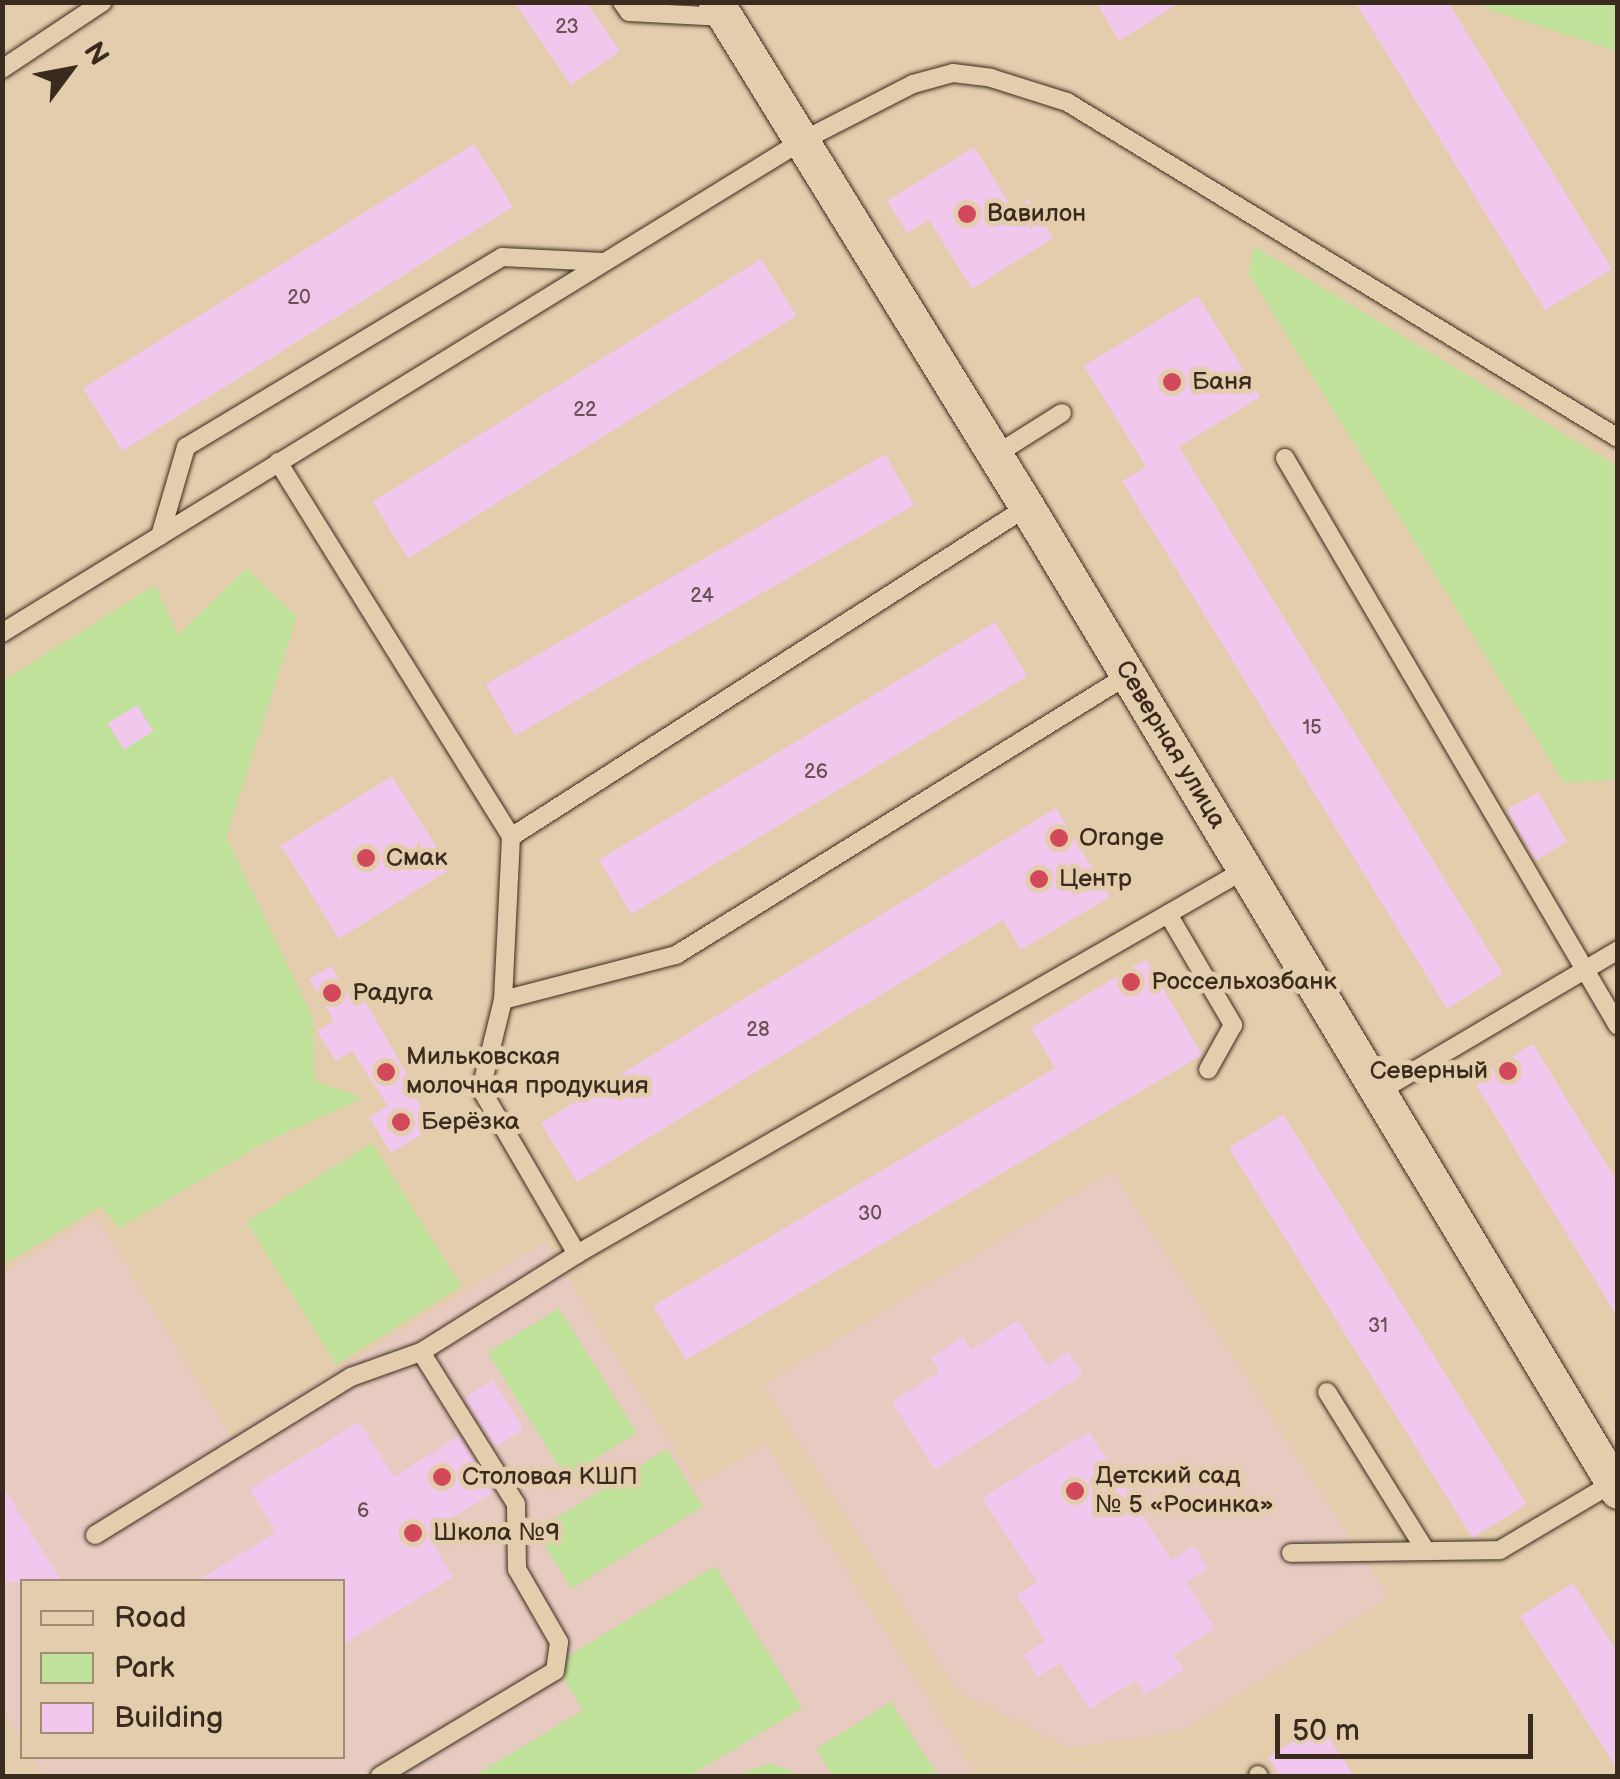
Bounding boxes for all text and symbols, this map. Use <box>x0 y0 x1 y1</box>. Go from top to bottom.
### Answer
house number: 23 <box>555 15 579 39</box>
north arrow <box>20 20 120 120</box>
text: N <box>76 36 115 71</box>
place label: Вавилон <box>987 199 1086 229</box>
marker: Вавилон <box>956 203 978 225</box>
house number: 20 <box>287 286 311 310</box>
place label: Баня <box>1192 367 1252 397</box>
marker: Баня <box>1161 371 1183 393</box>
house number: 22 <box>573 398 597 422</box>
house number: 24 <box>690 584 714 608</box>
street label: Северная улица <box>1108 656 1232 834</box>
house number: 15 <box>1302 716 1322 740</box>
house number: 26 <box>804 760 828 784</box>
place label: Orange <box>1079 823 1164 853</box>
marker: Orange <box>1048 827 1070 849</box>
place label: Смак <box>386 843 447 873</box>
marker: Смак <box>355 847 377 869</box>
place label: Центр <box>1059 864 1132 894</box>
marker: Центр <box>1028 868 1050 890</box>
place label: Россельхозбанк <box>1151 967 1337 997</box>
marker: Россельхозбанк <box>1120 971 1142 993</box>
place label: Радуга <box>352 978 433 1008</box>
marker: Радуга <box>321 982 343 1004</box>
house number: 28 <box>746 1018 770 1042</box>
place label: Мильковская молочная продукция <box>406 1043 648 1102</box>
place label: Северный <box>1370 1056 1488 1086</box>
marker: Северный <box>1497 1060 1519 1082</box>
marker: Мильковская молочная продукция <box>375 1061 397 1083</box>
place label: Берёзка <box>421 1107 520 1137</box>
marker: Берёзка <box>390 1111 412 1133</box>
house number: 30 <box>858 1202 882 1226</box>
house number: 31 <box>1368 1314 1388 1338</box>
place label: Столовая КШП <box>462 1462 638 1492</box>
place label: Детский сад № 5 «Росинка» <box>1095 1462 1274 1521</box>
marker: Столовая КШП <box>431 1466 453 1488</box>
marker: Детский сад № 5 «Росинка» <box>1064 1480 1086 1502</box>
house number: 6 <box>357 1499 369 1523</box>
place label: Школа №9 <box>433 1518 560 1548</box>
marker: Школа №9 <box>402 1522 424 1544</box>
legend <box>20 1579 345 1759</box>
text: Road <box>114 1600 187 1636</box>
text: Park <box>114 1650 174 1686</box>
scale bar <box>1280 1694 1538 1756</box>
text: Building <box>114 1700 223 1736</box>
text: 50 m <box>1292 1713 1360 1749</box>

